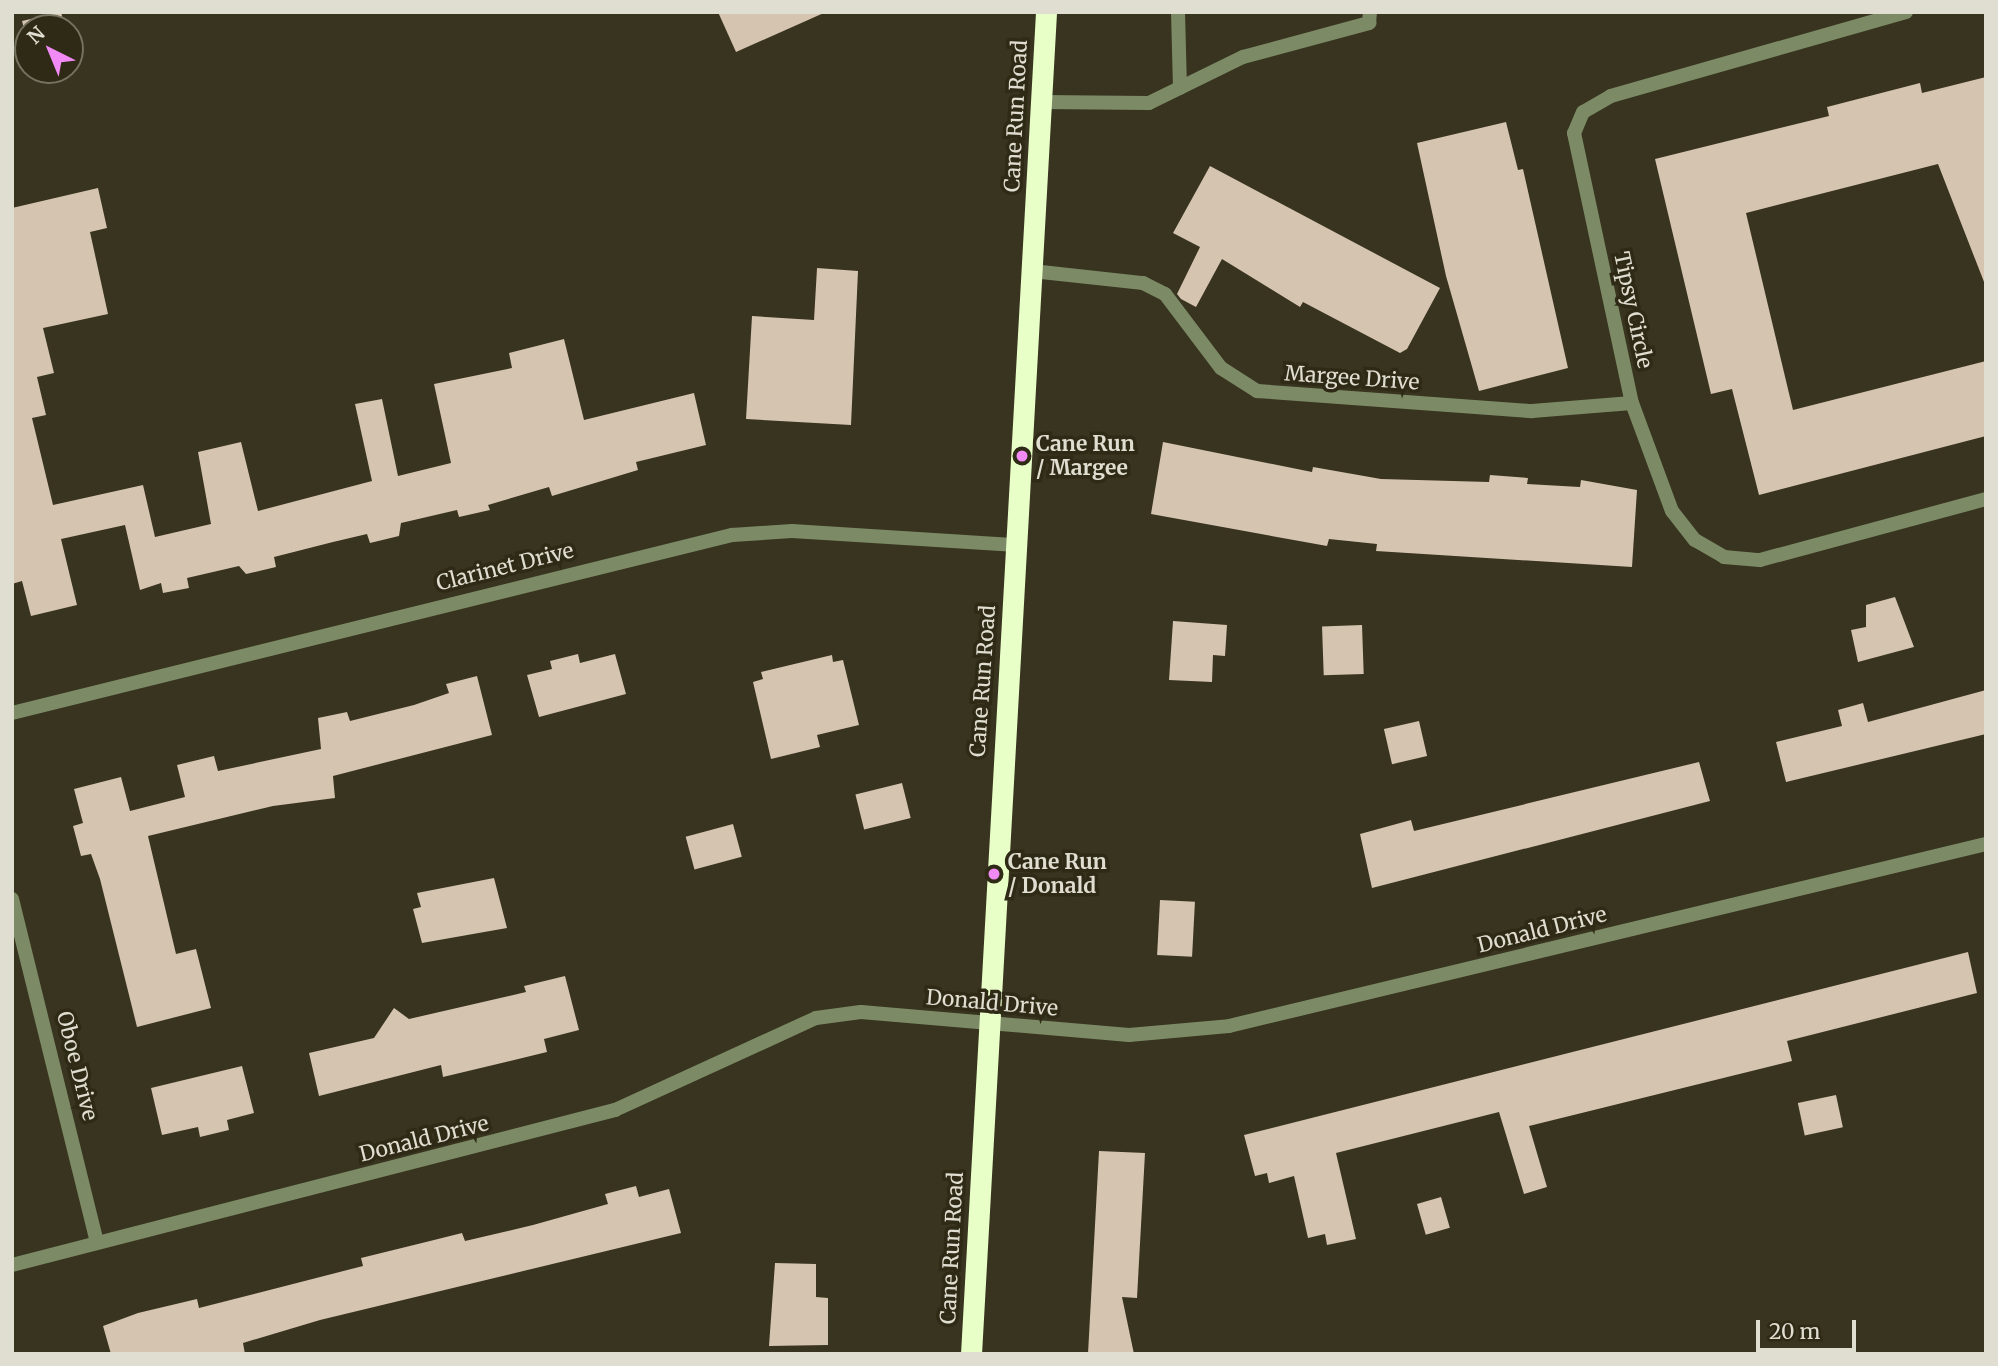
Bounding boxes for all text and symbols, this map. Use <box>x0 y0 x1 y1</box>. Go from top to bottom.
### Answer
north arrow <box>14 14 84 84</box>
text: N <box>22 21 50 49</box>
street label: Cane Run Road <box>999 39 1033 193</box>
street label: Tipsy Circle <box>1608 249 1658 371</box>
street label: Margee Drive <box>1284 361 1420 395</box>
place label: Cane Run / Margee <box>1036 431 1135 481</box>
marker: Cane Run / Margee <box>1014 448 1030 464</box>
street label: Clarinet Drive <box>434 538 576 596</box>
street label: Cane Run Road <box>965 604 1001 758</box>
place label: Cane Run / Donald <box>1008 849 1107 899</box>
marker: Cane Run / Donald <box>986 866 1002 882</box>
street label: Donald Drive <box>1475 902 1609 958</box>
street label: Donald Drive <box>925 985 1059 1021</box>
street label: Oboe Drive <box>51 1009 103 1123</box>
street label: Donald Drive <box>357 1111 491 1167</box>
street label: Cane Run Road <box>935 1171 969 1325</box>
scale bar <box>1760 1306 1860 1350</box>
text: 20 m <box>1769 1318 1820 1345</box>

